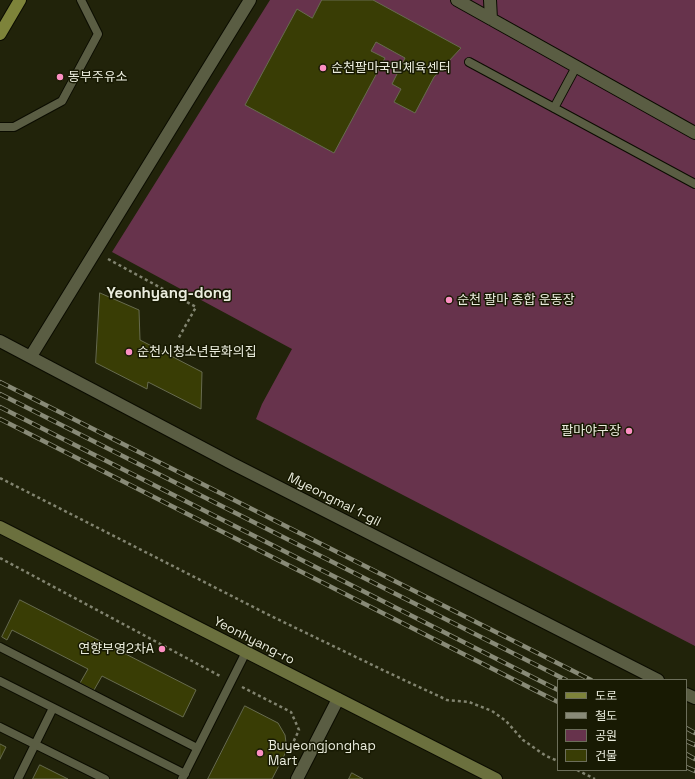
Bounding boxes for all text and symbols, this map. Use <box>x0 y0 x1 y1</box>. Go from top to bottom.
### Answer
place label: 순천팔마국민체육센터 <box>331 60 451 76</box>
marker: 순천팔마국민체육센터 <box>318 63 328 73</box>
place label: 동부주유소 <box>68 69 128 85</box>
marker: 동부주유소 <box>55 72 65 82</box>
district label: Yeonhyang-dong <box>107 285 231 303</box>
place label: 순천 팔마 종합 운동장 <box>457 292 575 308</box>
marker: 순천 팔마 종합 운동장 <box>444 295 454 305</box>
place label: 순천시청소년문화의집 <box>137 344 257 360</box>
marker: 순천시청소년문화의집 <box>124 347 134 357</box>
place label: 팔마야구장 <box>561 423 621 439</box>
marker: 팔마야구장 <box>624 426 634 436</box>
street label: Myeongmal 1-gil <box>285 470 383 530</box>
street label: Yeonhyang-ro <box>211 614 297 668</box>
place label: 연향부영2차A <box>78 641 154 657</box>
marker: 연향부영2차A <box>157 644 167 654</box>
legend <box>557 679 687 771</box>
text: 도로 <box>595 688 617 704</box>
text: 철도 <box>595 708 617 724</box>
text: 공원 <box>595 728 617 744</box>
place label: Buyeongjonghap Mart <box>268 738 376 769</box>
marker: Buyeongjonghap Mart <box>255 748 265 758</box>
text: 건물 <box>595 748 617 764</box>

